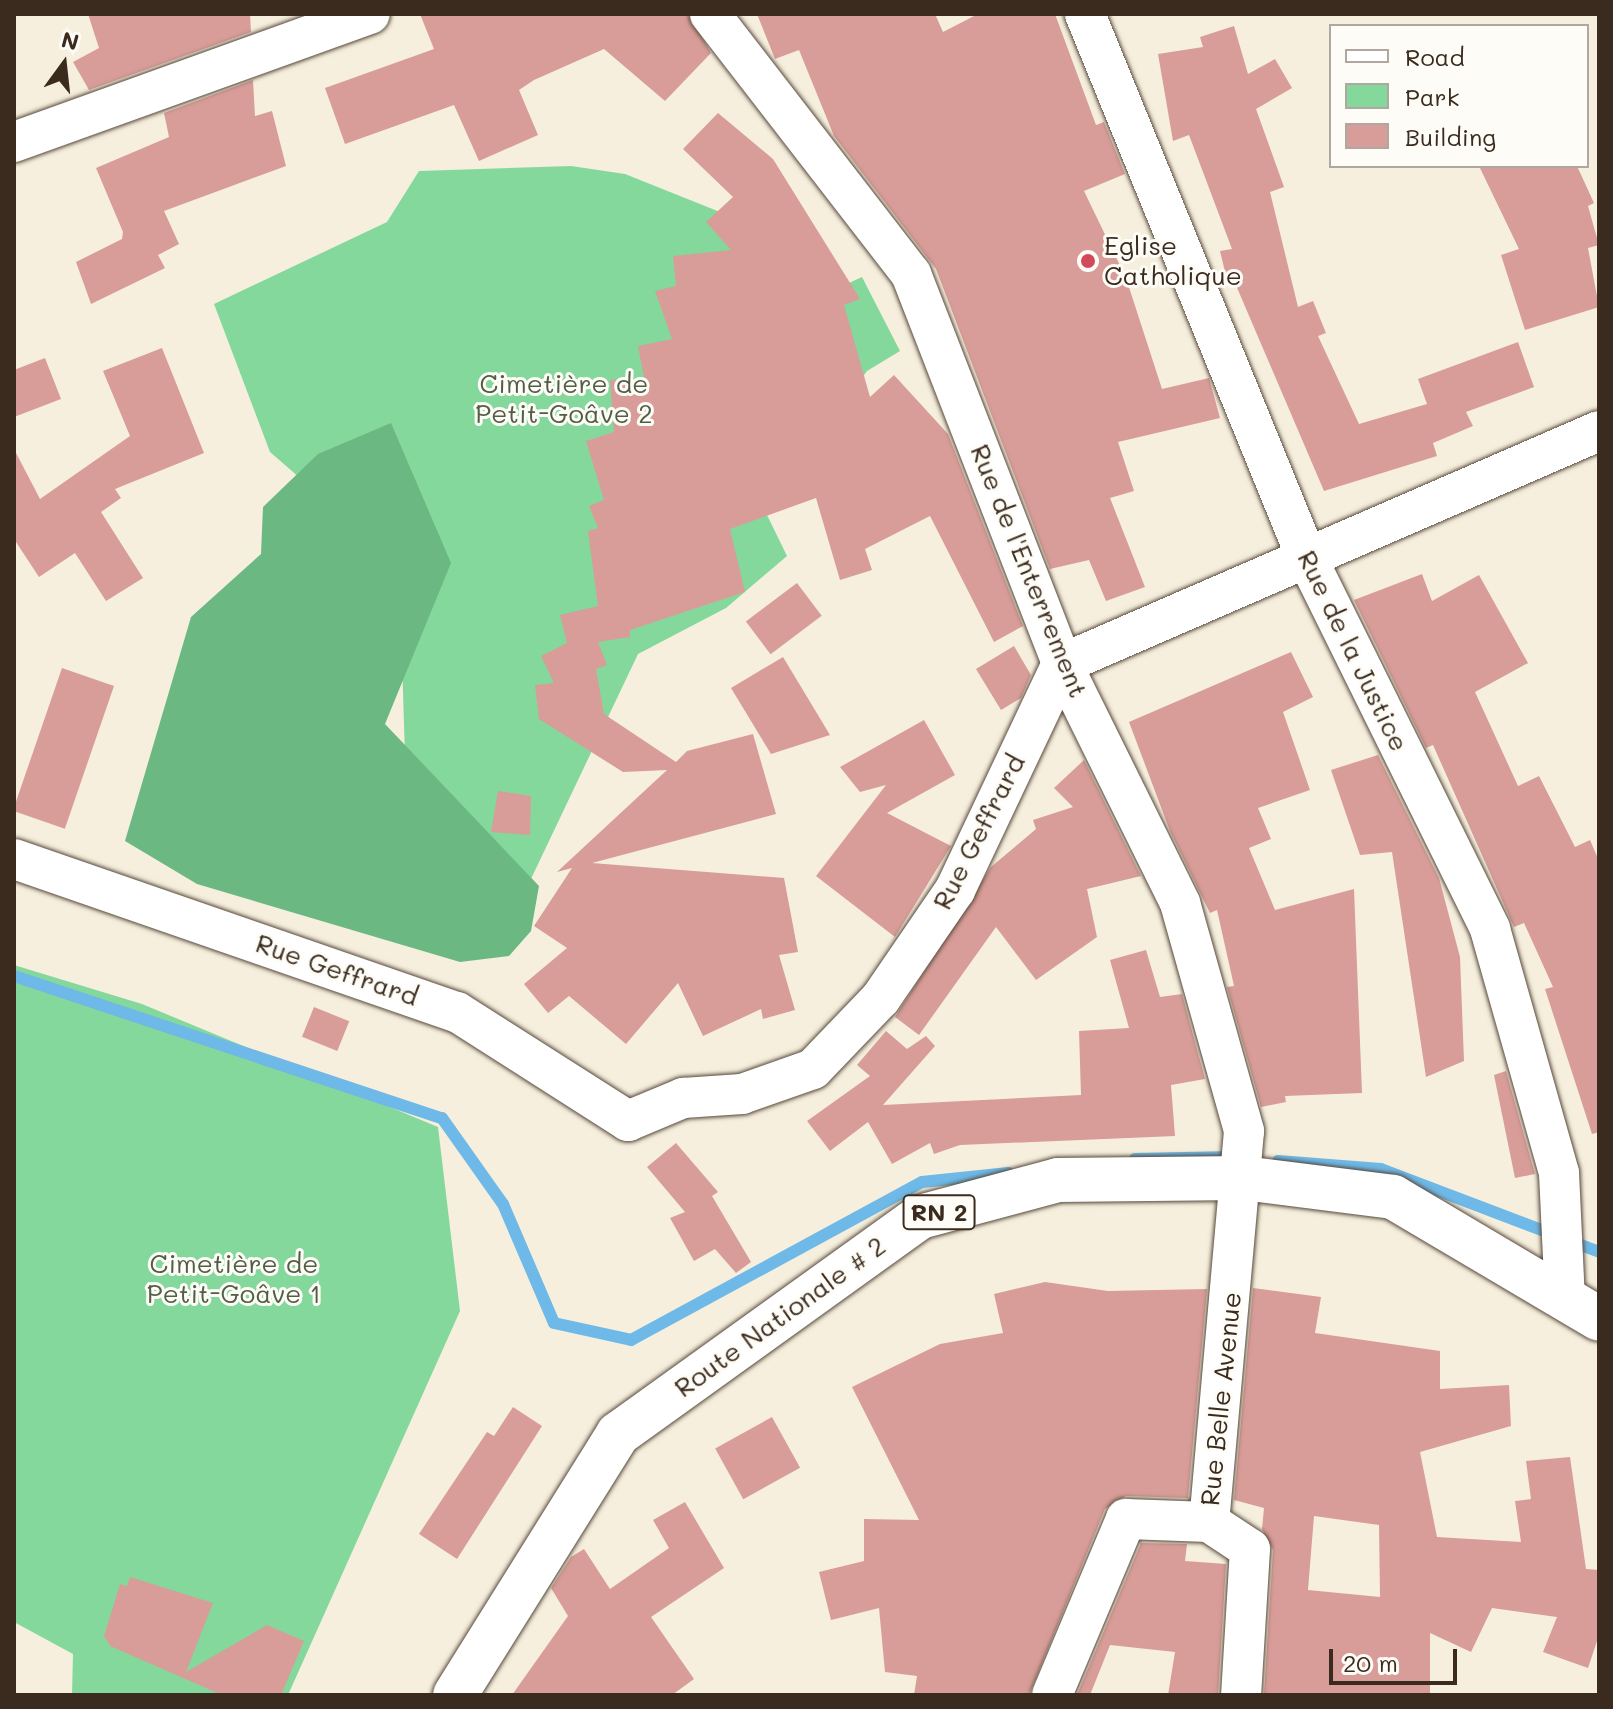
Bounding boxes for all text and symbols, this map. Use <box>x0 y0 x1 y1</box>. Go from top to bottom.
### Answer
north arrow <box>24 24 104 104</box>
text: N <box>59 24 82 57</box>
legend <box>1329 24 1589 168</box>
text: Road <box>1405 41 1465 72</box>
text: Park <box>1405 81 1459 112</box>
text: Building <box>1405 121 1496 152</box>
place label: Eglise Catholique <box>1104 230 1242 292</box>
marker: Eglise Catholique <box>1079 252 1097 270</box>
park label: Cimetière de Petit-Goâve 2 <box>475 368 653 430</box>
street label: Rue de l'Enterrement <box>964 440 1094 702</box>
street label: Rue de la Justice <box>1291 546 1415 756</box>
street label: Rue Geffrard <box>927 749 1031 915</box>
street label: Rue Geffrard <box>252 928 422 1012</box>
road number: RN 2 <box>901 1192 977 1232</box>
street label: Route Nationale # 2 <box>669 1230 891 1404</box>
park label: Cimetière de Petit-Goâve 1 <box>147 1248 321 1310</box>
street label: Rue Belle Avenue <box>1194 1290 1248 1508</box>
scale bar <box>1333 1633 1461 1683</box>
text: 20 m <box>1343 1647 1398 1678</box>

